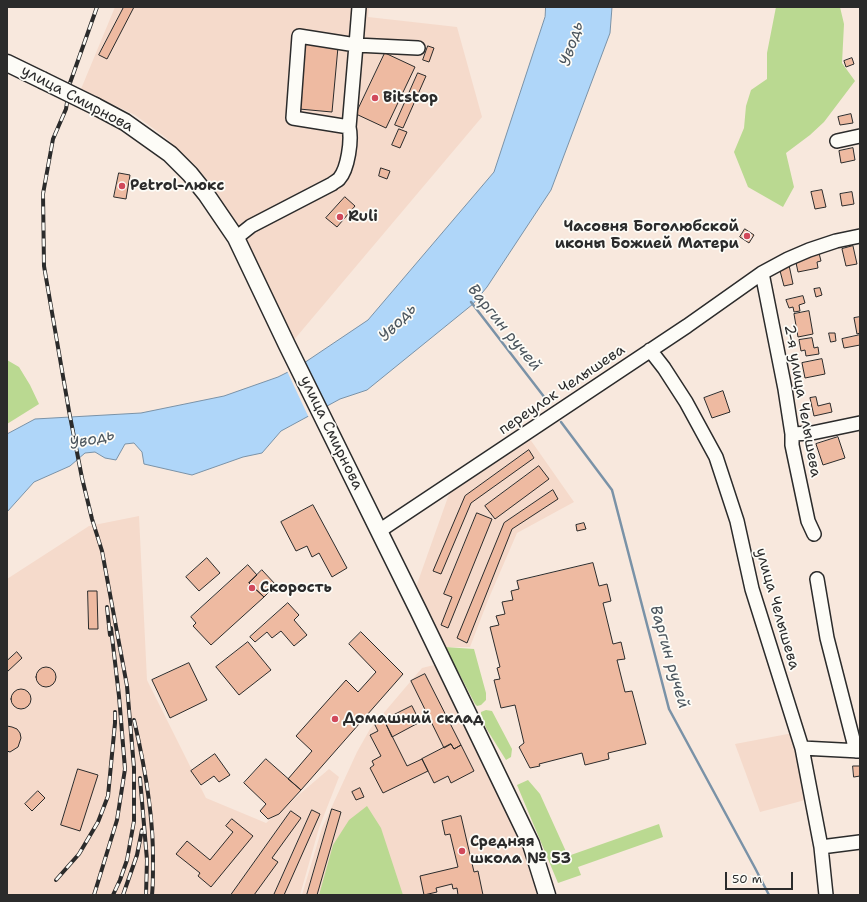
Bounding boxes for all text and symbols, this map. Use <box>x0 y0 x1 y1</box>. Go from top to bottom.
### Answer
water label: Уводь <box>556 19 588 69</box>
street label: улица Смирнова <box>18 62 136 136</box>
place label: Bitstop <box>383 89 438 107</box>
marker: Bitstop <box>370 93 380 103</box>
place label: Petrol-люкс <box>130 177 224 195</box>
marker: Petrol-люкс <box>117 181 127 191</box>
place label: Ruli <box>348 208 378 226</box>
marker: Ruli <box>335 212 345 222</box>
place label: Часовня Боголюбской иконы Божией Матери <box>555 218 739 253</box>
marker: Часовня Боголюбской иконы Божией Матери <box>742 231 752 241</box>
water label: Варгин ручей <box>463 281 545 375</box>
water label: Уводь <box>375 300 421 346</box>
street label: 2-я улица Челышева <box>780 323 824 479</box>
street label: переулок Челышева <box>496 341 628 439</box>
street label: улица Смирнова <box>296 373 366 493</box>
water label: Уводь <box>68 426 116 454</box>
street label: улица Челышева <box>751 546 803 672</box>
place label: Скорость <box>260 579 332 597</box>
marker: Скорость <box>247 583 257 593</box>
water label: Варгин ручей <box>645 603 693 711</box>
place label: Домашний склад <box>343 710 484 728</box>
marker: Домашний склад <box>330 714 340 724</box>
place label: Средняя школа № 53 <box>470 833 571 868</box>
marker: Средняя школа № 53 <box>457 846 467 856</box>
scale bar <box>727 864 795 890</box>
text: 50 m <box>732 871 762 887</box>

